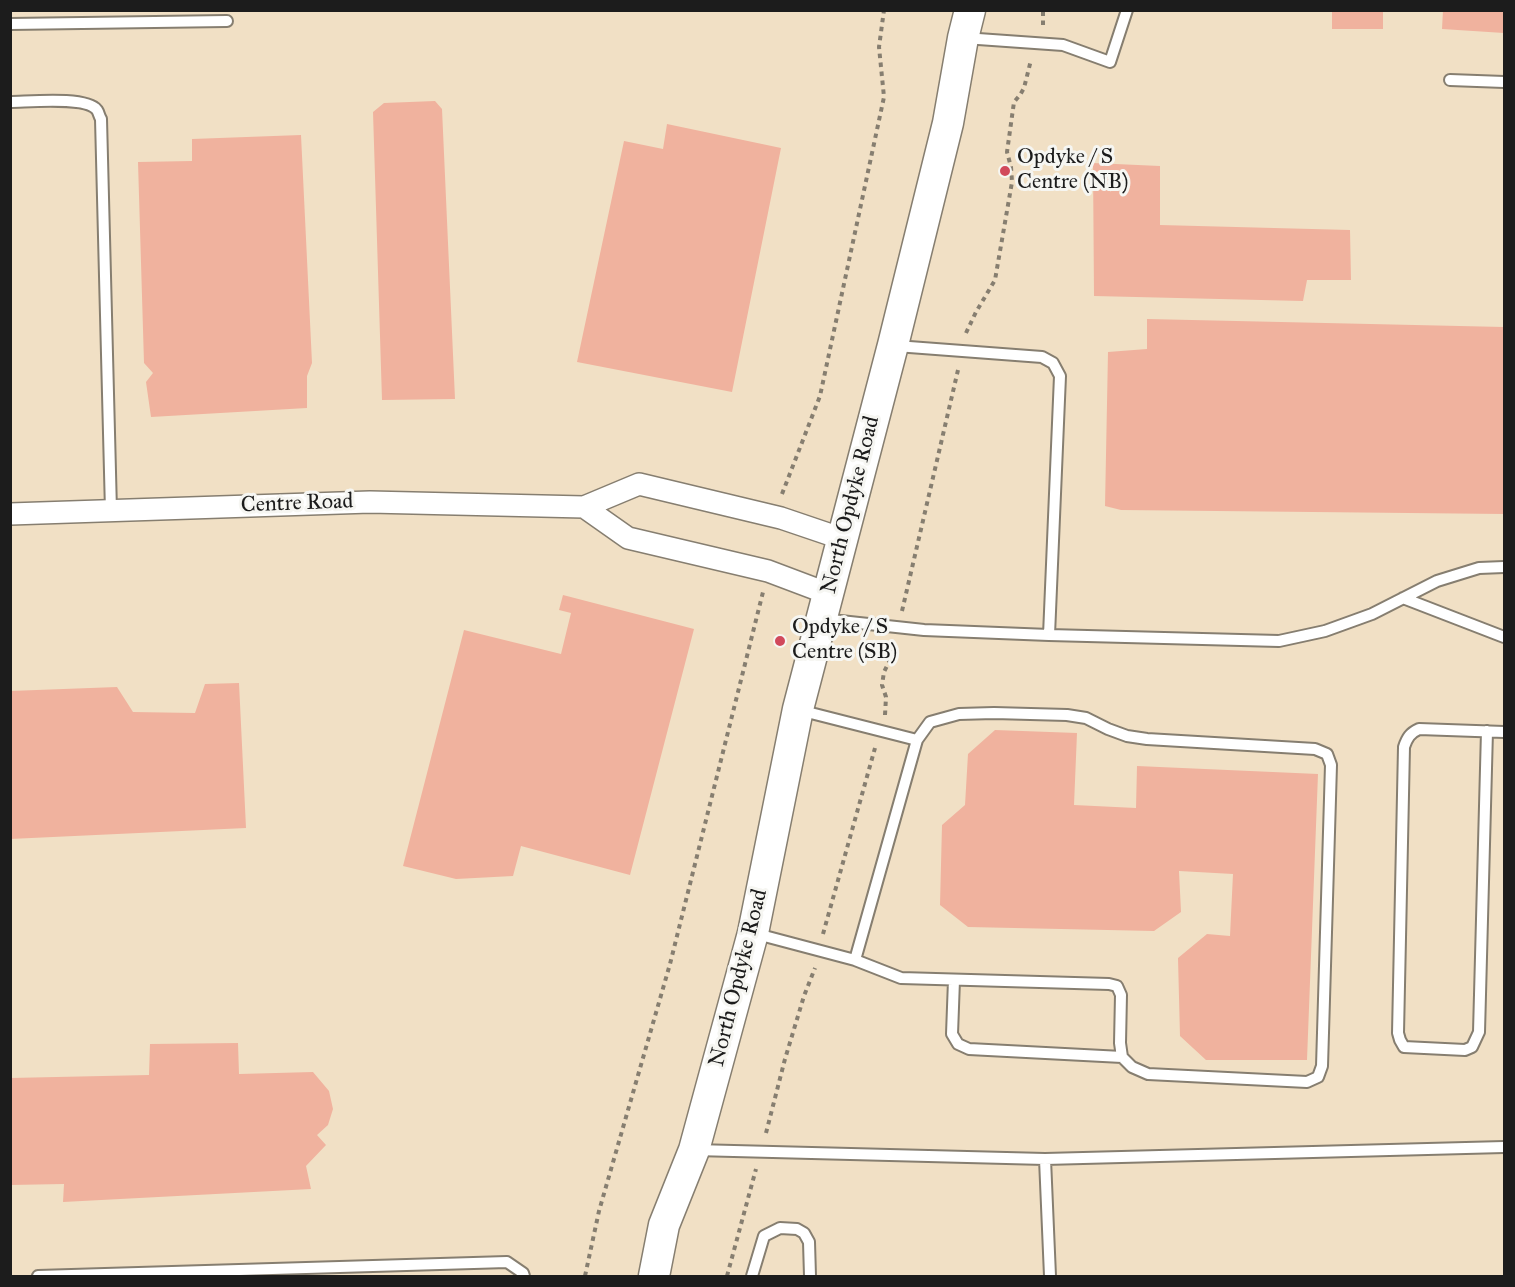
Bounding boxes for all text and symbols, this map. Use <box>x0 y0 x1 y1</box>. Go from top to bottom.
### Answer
place label: Opdyke / S Centre (NB) <box>1017 145 1128 196</box>
marker: Opdyke / S Centre (NB) <box>998 164 1012 178</box>
street label: North Opdyke Road <box>816 413 886 597</box>
street label: Centre Road <box>240 489 354 519</box>
place label: Opdyke / S Centre (SB) <box>792 615 897 666</box>
marker: Opdyke / S Centre (SB) <box>773 634 787 648</box>
street label: North Opdyke Road <box>704 886 774 1070</box>

